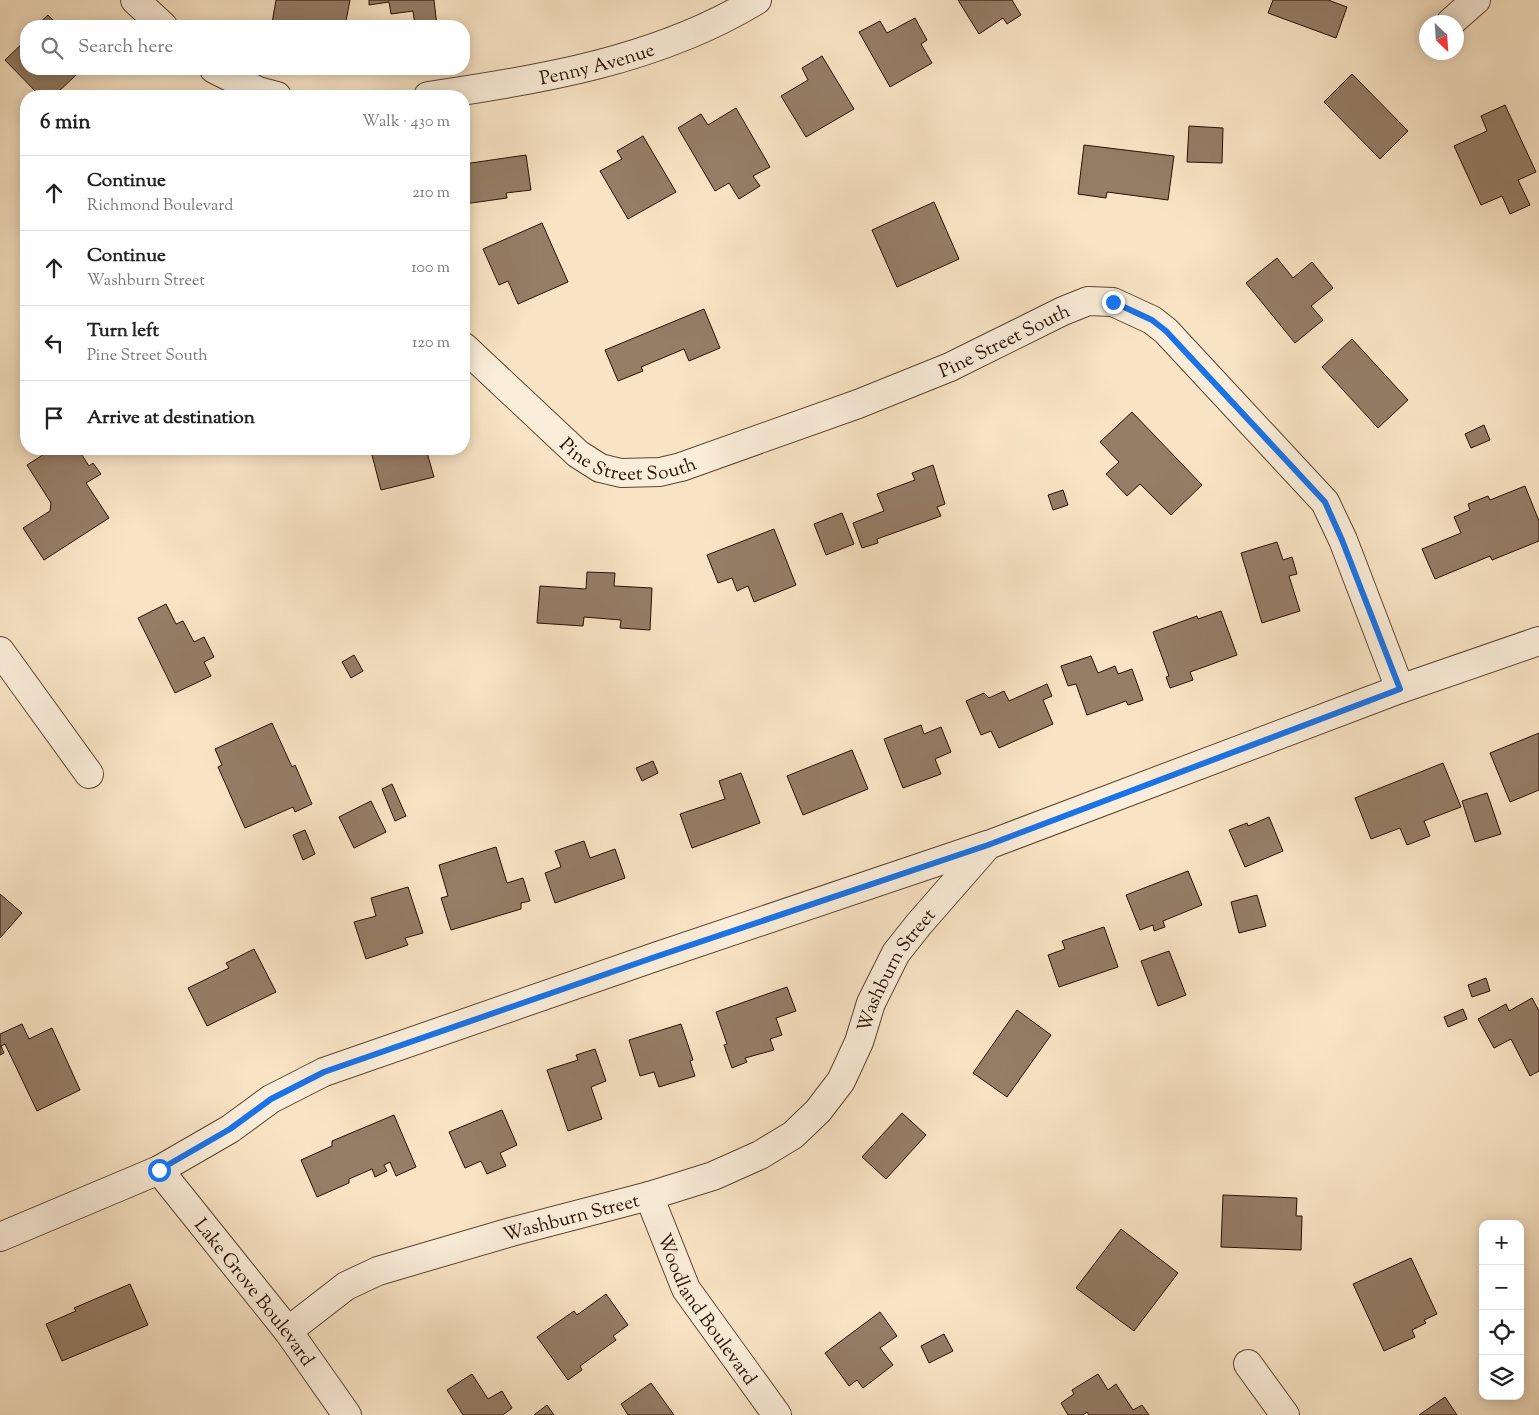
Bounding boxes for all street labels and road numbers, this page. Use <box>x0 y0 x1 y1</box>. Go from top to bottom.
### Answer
street label: Penny Avenue <box>537 37 659 93</box>
street label: Pine Street South <box>935 299 1074 386</box>
street label: Pine Street South <box>552 432 701 489</box>
street label: Washburn Street <box>852 903 943 1036</box>
street label: Washburn Street <box>500 1188 643 1250</box>
street label: Lake Grove Boulevard <box>187 1213 320 1373</box>
street label: Woodland Boulevard <box>649 1230 762 1392</box>

